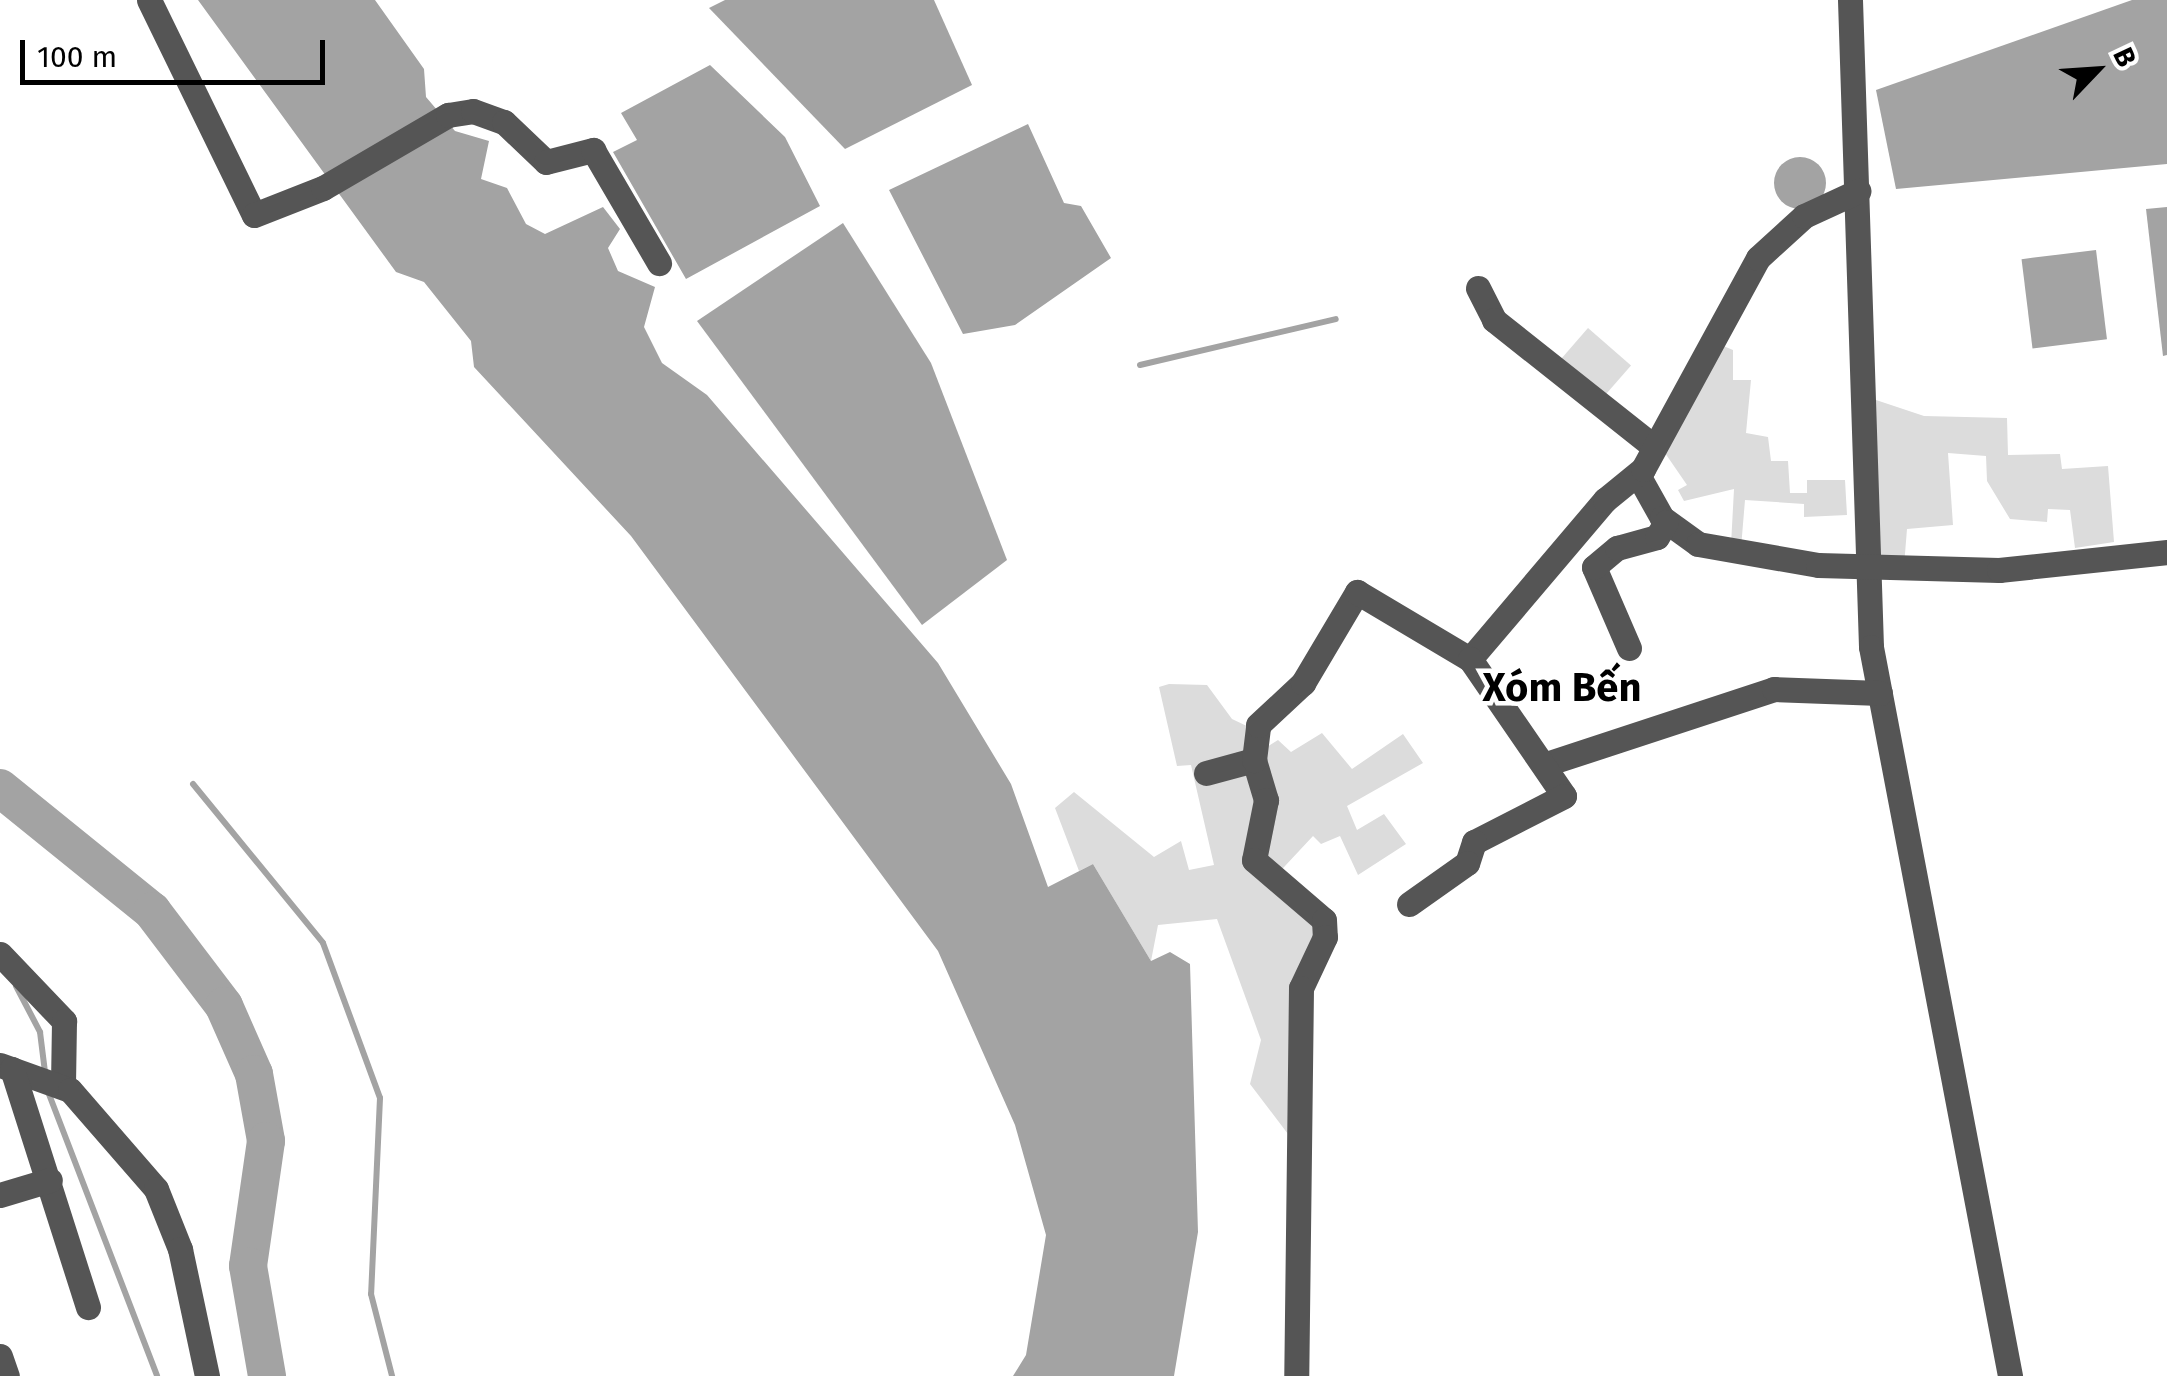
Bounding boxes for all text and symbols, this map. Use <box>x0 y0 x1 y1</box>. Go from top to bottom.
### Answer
scale bar <box>25 20 330 82</box>
north arrow <box>2047 20 2147 120</box>
text: 100 m <box>37 39 117 75</box>
text: B <box>2106 42 2143 72</box>
district label: Xóm Bến <box>1483 664 1641 712</box>

